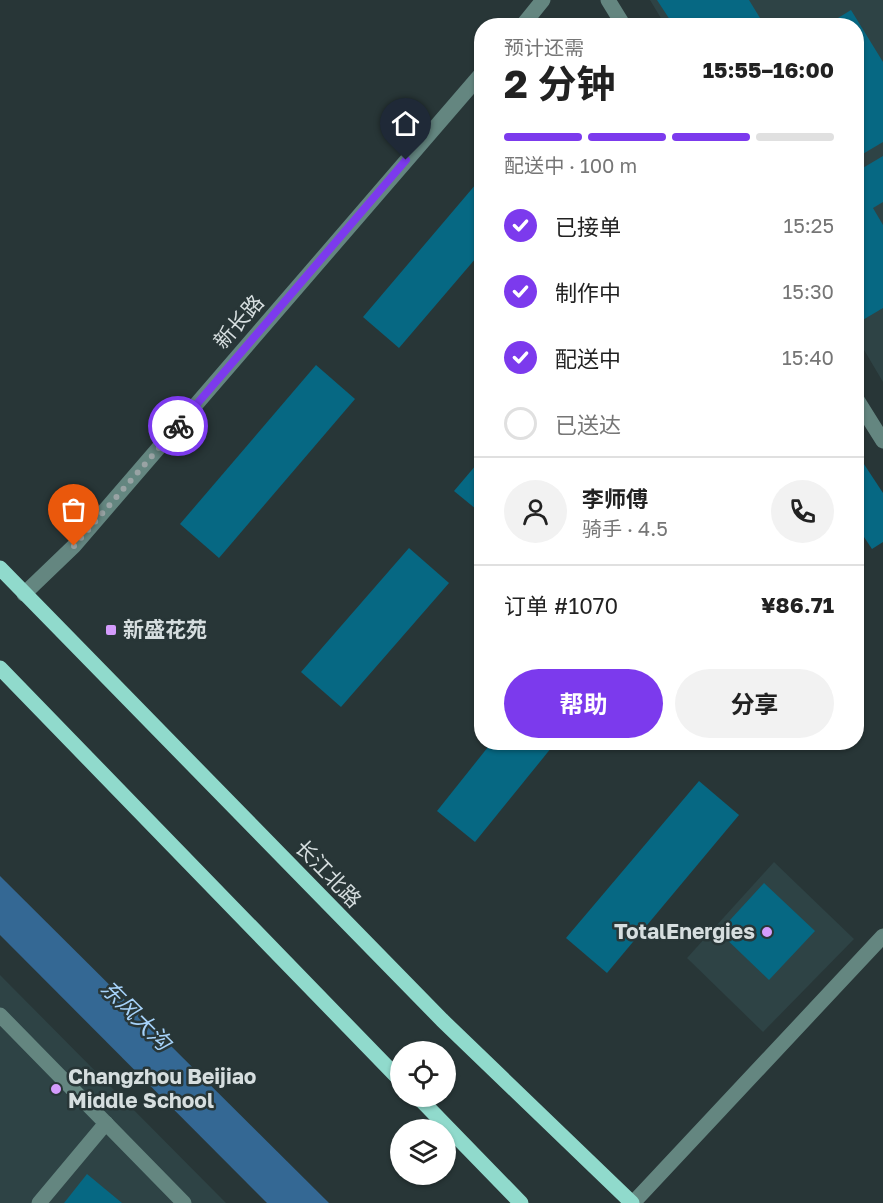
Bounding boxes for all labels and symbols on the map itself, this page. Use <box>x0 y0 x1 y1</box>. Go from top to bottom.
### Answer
pin <box>380 98 431 160</box>
street label: 新长路 <box>208 289 269 354</box>
courier <box>148 396 208 456</box>
pin <box>48 484 99 546</box>
place label: 新盛花苑 <box>123 616 207 642</box>
marker: 新盛花苑 <box>104 623 118 637</box>
street label: 长江北路 <box>290 834 367 913</box>
place label: TotalEnergies <box>614 918 755 944</box>
marker: TotalEnergies <box>760 925 774 939</box>
water label: 东风大沟 <box>96 974 178 1057</box>
place label: Changzhou Beijiao Middle School <box>68 1063 256 1113</box>
marker: Changzhou Beijiao Middle School <box>49 1082 63 1096</box>

